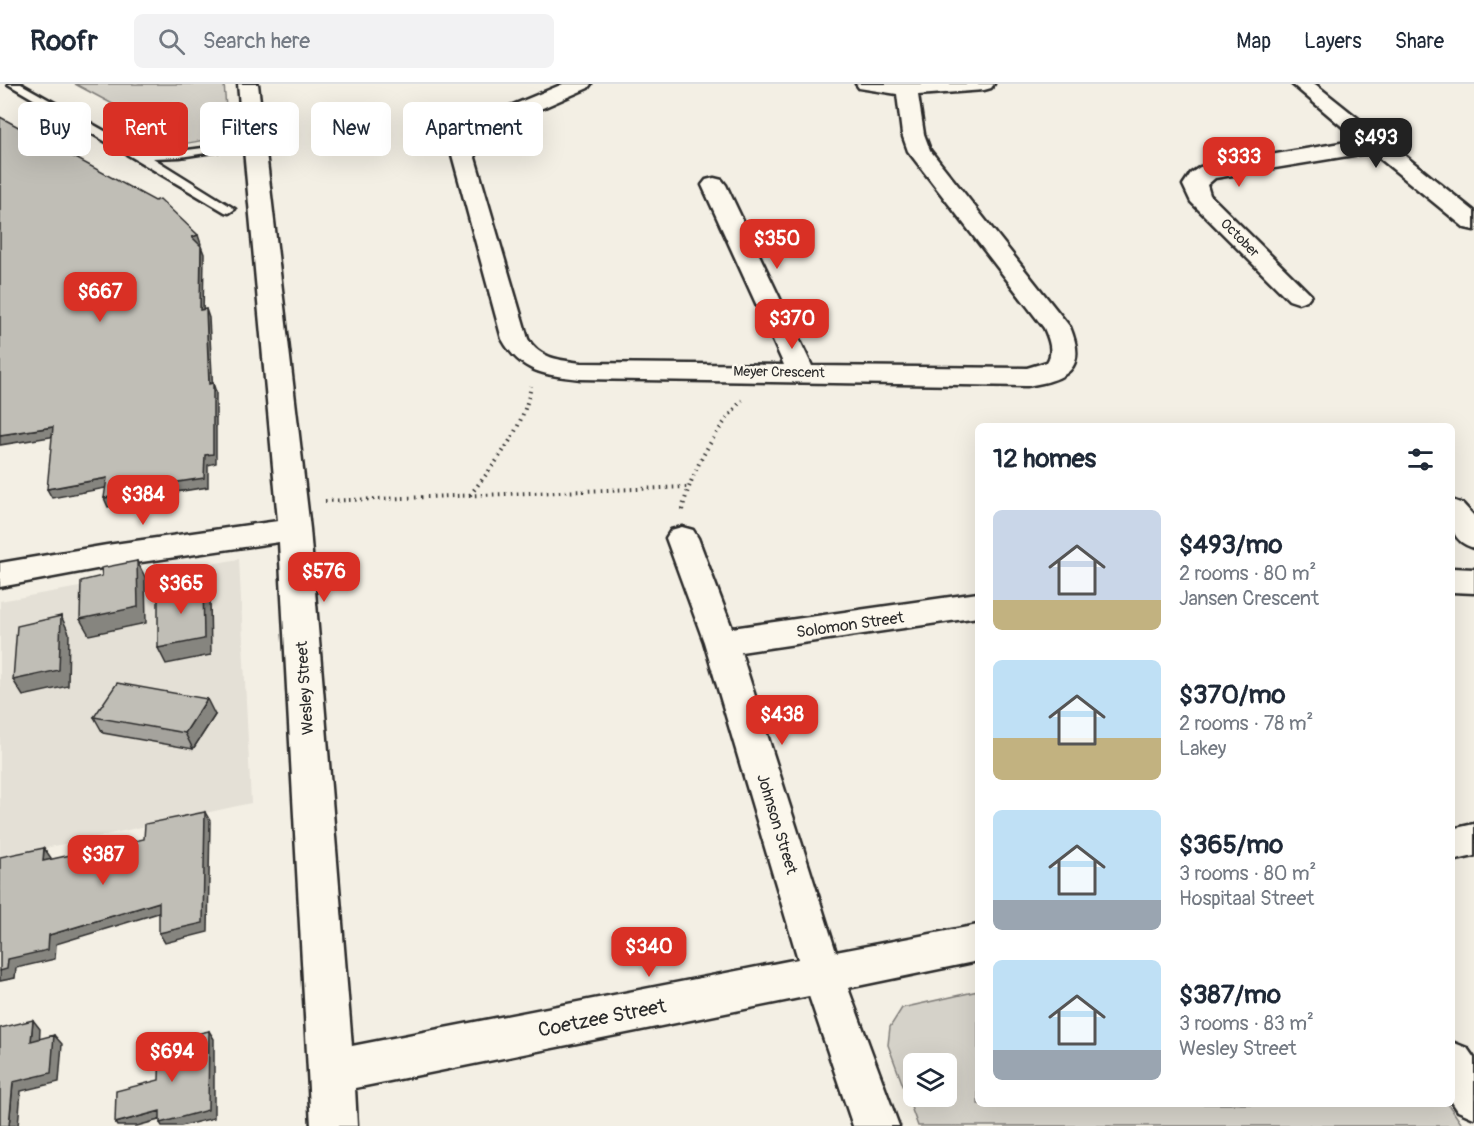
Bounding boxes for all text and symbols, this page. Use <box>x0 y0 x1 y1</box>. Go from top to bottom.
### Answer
search box <box>134 14 554 68</box>
text: Roofr <box>30 24 98 59</box>
icon: search <box>155 25 188 58</box>
text: Search here <box>203 27 310 55</box>
text: Map <box>1236 28 1271 55</box>
text: Layers <box>1304 28 1362 55</box>
text: Share <box>1395 28 1444 55</box>
chip: Buy <box>18 102 91 156</box>
chip: Rent <box>103 102 188 156</box>
chip: Filters <box>200 102 299 156</box>
chip: New <box>311 102 391 156</box>
chip: Apartment <box>403 102 543 156</box>
pin: $493 <box>1340 118 1412 169</box>
text: $493 <box>1354 125 1398 150</box>
pin: $333 <box>1203 137 1275 188</box>
text: $333 <box>1217 144 1261 169</box>
street label: October <box>1217 215 1263 261</box>
pin: $350 <box>741 219 813 270</box>
text: $350 <box>754 226 800 251</box>
pin: $667 <box>64 272 136 323</box>
text: $667 <box>78 279 122 304</box>
pin: $370 <box>756 299 828 350</box>
text: $370 <box>769 306 815 331</box>
street label: Meyer Crescent <box>733 363 825 381</box>
text: 12 homes <box>993 443 1096 475</box>
icon: filters <box>1404 443 1437 476</box>
pin: $384 <box>107 475 179 526</box>
text: $384 <box>121 482 165 507</box>
text: $493/mo <box>1179 529 1282 561</box>
icon: home <box>1041 534 1113 606</box>
pin: $576 <box>288 552 360 603</box>
text: $576 <box>302 559 346 584</box>
text: 2 rooms · 80 m² <box>1179 561 1316 586</box>
pin: $365 <box>145 564 217 615</box>
text: $365 <box>159 571 203 596</box>
text: Jansen Crescent <box>1179 586 1319 611</box>
street label: Solomon Street <box>795 607 906 642</box>
street label: Wesley Street <box>292 640 318 736</box>
text: $370/mo <box>1179 679 1286 711</box>
icon: home <box>1041 684 1113 756</box>
pin: $438 <box>746 695 818 746</box>
text: $438 <box>760 702 804 727</box>
text: 2 rooms · 78 m² <box>1179 711 1313 736</box>
text: Lakey <box>1179 736 1226 761</box>
street label: Johnson Street <box>752 771 802 877</box>
text: $365/mo <box>1179 829 1283 861</box>
icon: home <box>1041 834 1113 906</box>
pin: $387 <box>67 835 139 886</box>
text: $387 <box>82 842 124 867</box>
text: 3 rooms · 80 m² <box>1179 861 1316 886</box>
text: Hospitaal Street <box>1179 886 1314 911</box>
pin: $340 <box>613 927 685 978</box>
text: $340 <box>625 934 673 959</box>
text: $387/mo <box>1179 979 1281 1011</box>
icon: home <box>1041 984 1113 1056</box>
street label: Coetzee Street <box>536 993 669 1043</box>
text: 3 rooms · 83 m² <box>1179 1011 1314 1036</box>
pin: $694 <box>136 1032 208 1083</box>
text: Wesley Street <box>1179 1036 1297 1061</box>
text: $694 <box>150 1039 194 1064</box>
map controls <box>903 1053 957 1107</box>
button: layers <box>903 1053 957 1107</box>

